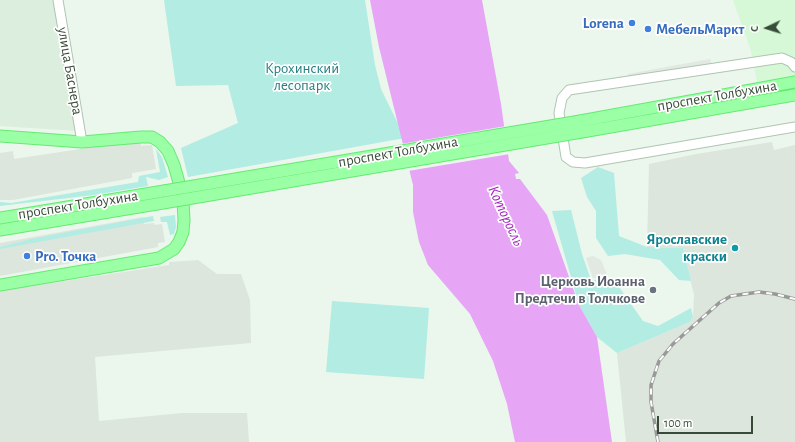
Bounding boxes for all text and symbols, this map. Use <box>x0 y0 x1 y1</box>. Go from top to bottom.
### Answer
north arrow <box>747 8 787 48</box>
place label: Lorena <box>583 14 624 32</box>
marker: Lorena <box>627 18 637 28</box>
place label: МебельМаркт <box>656 20 744 38</box>
marker: МебельМаркт <box>643 24 653 34</box>
text: С <box>749 25 760 32</box>
street label: улица Баснера <box>53 26 87 116</box>
park label: Крохинский лесопарк <box>265 59 339 94</box>
street label: проспект Толбухина <box>656 77 778 115</box>
street label: проспект Толбухина <box>337 133 459 171</box>
water label: Которосль <box>484 183 528 249</box>
street label: проспект Толбухина <box>17 187 139 223</box>
place label: Ярославские краски <box>646 230 727 265</box>
marker: Ярославские краски <box>730 243 740 253</box>
place label: Pro. Точка <box>35 247 96 265</box>
marker: Pro. Точка <box>22 251 32 261</box>
place label: Церковь Иоанна Предтечи в Толчкове <box>515 272 645 307</box>
marker: Церковь Иоанна Предтечи в Толчкове <box>648 285 658 295</box>
scale bar <box>659 408 755 434</box>
text: 100 m <box>664 417 692 429</box>

